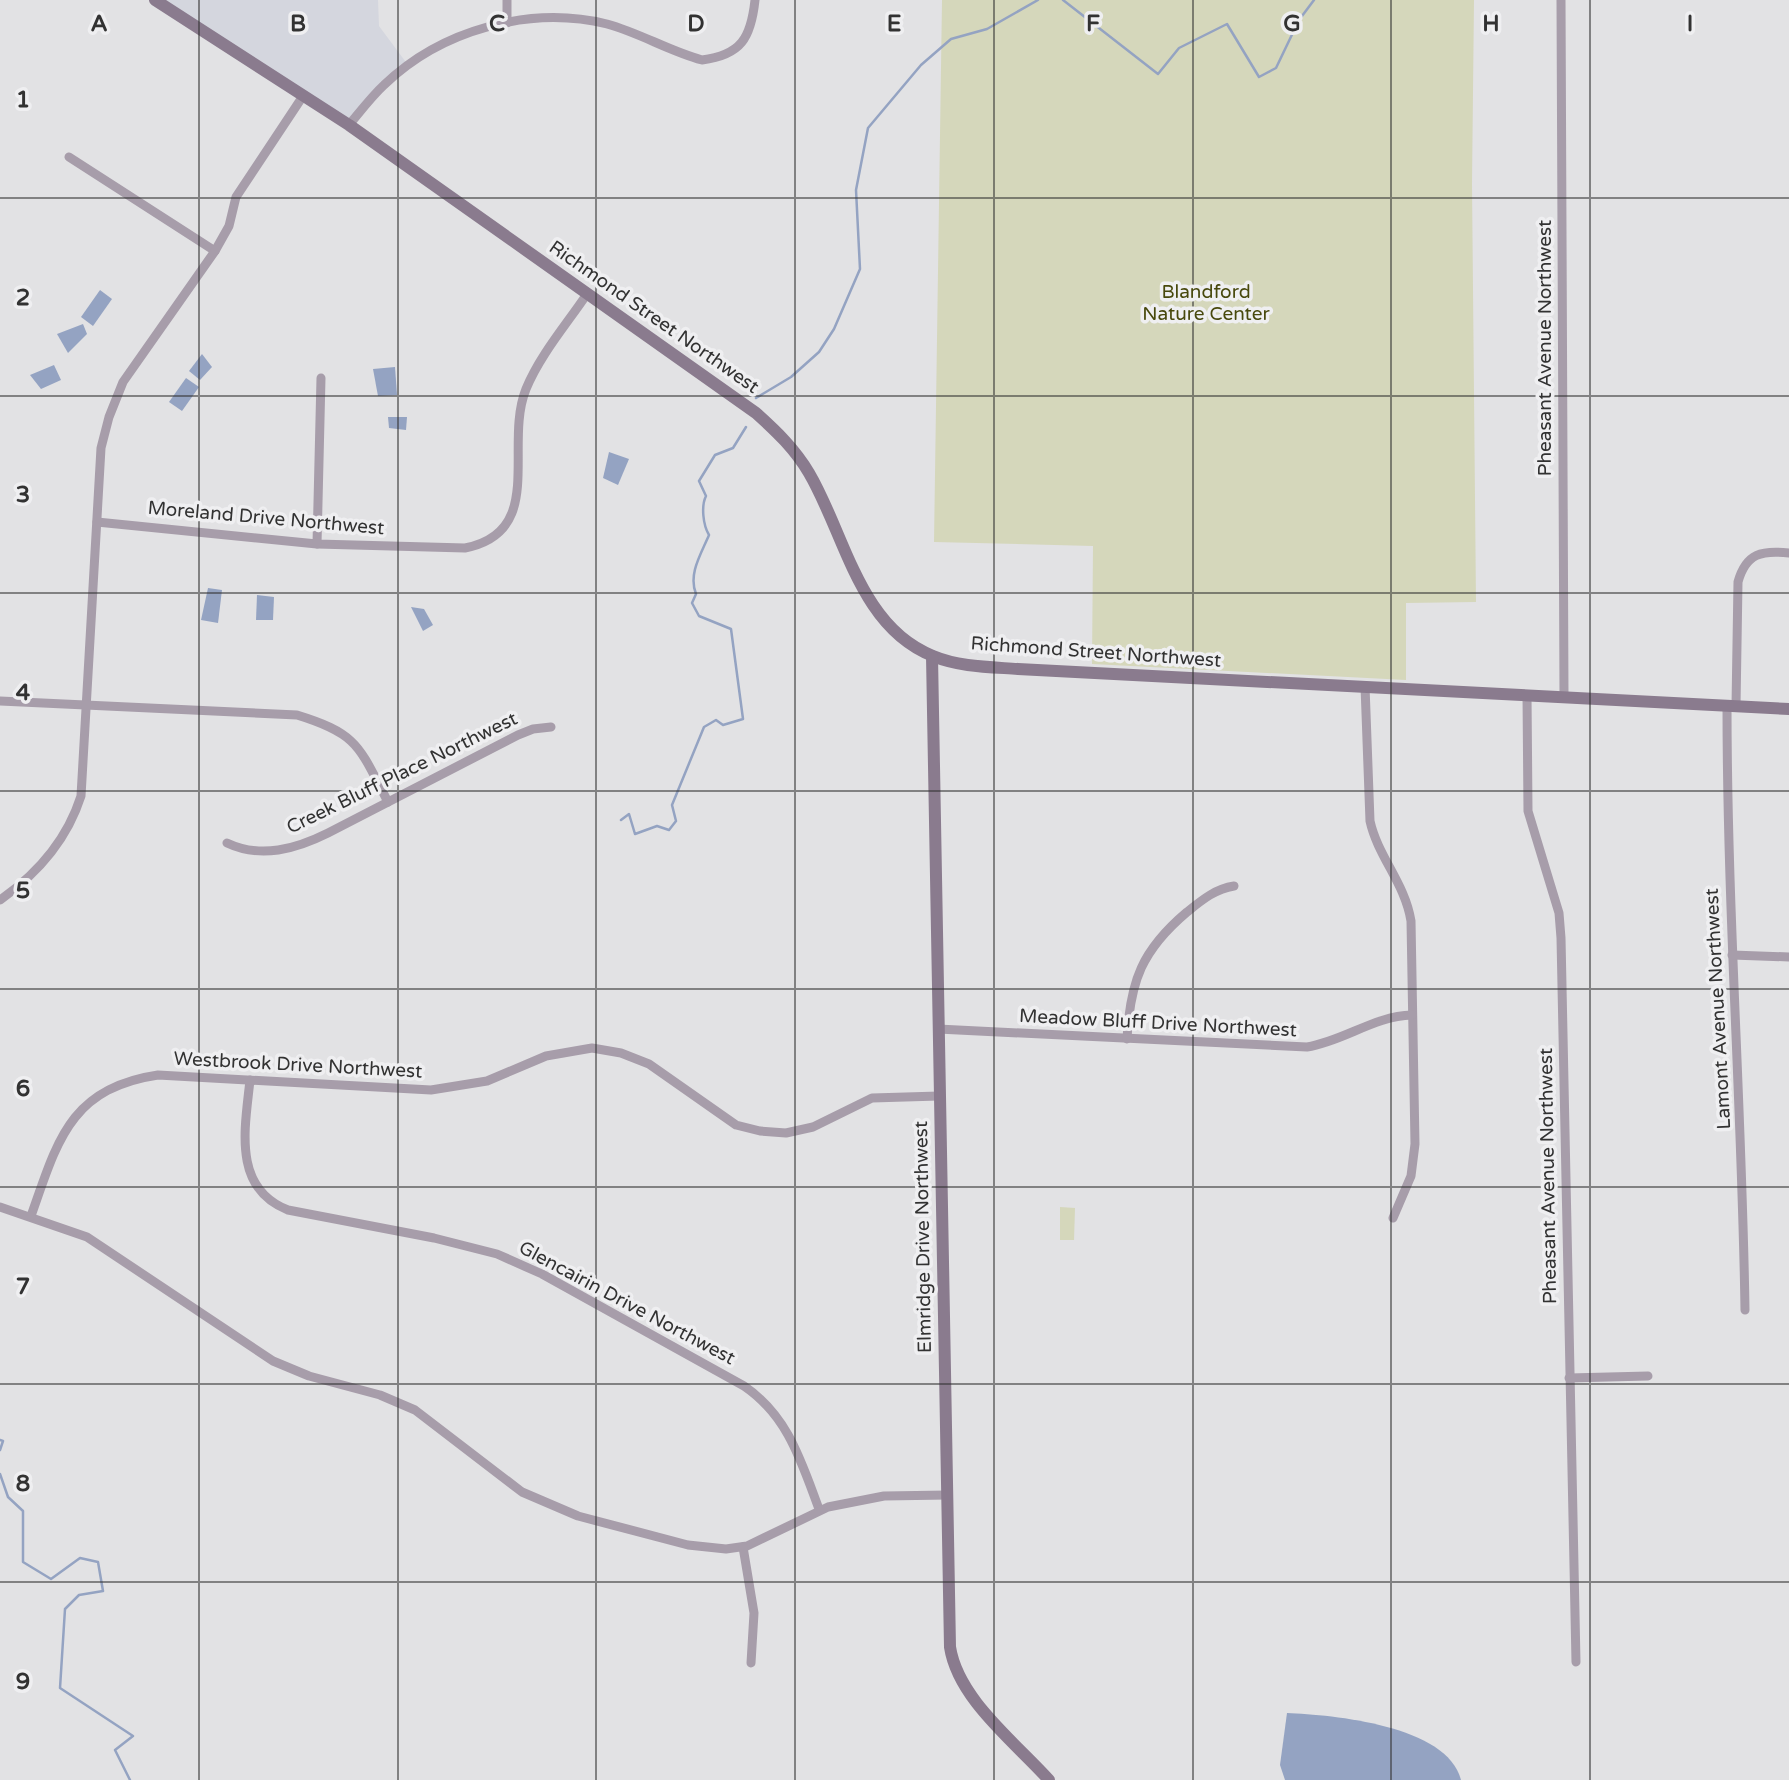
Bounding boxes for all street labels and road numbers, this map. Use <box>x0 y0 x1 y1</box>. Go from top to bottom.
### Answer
street label: Pheasant Avenue Northwest <box>1534 220 1556 476</box>
street label: Richmond Street Northwest <box>545 236 763 398</box>
street label: Moreland Drive Northwest <box>147 497 385 539</box>
street label: Richmond Street Northwest <box>970 632 1222 672</box>
street label: Creek Bluff Place Northwest <box>283 707 521 839</box>
street label: Lamont Avenue Northwest <box>1701 888 1735 1130</box>
street label: Meadow Bluff Drive Northwest <box>1019 1005 1297 1041</box>
street label: Westbrook Drive Northwest <box>173 1047 423 1083</box>
street label: Pheasant Avenue Northwest <box>1535 1048 1561 1304</box>
street label: Elmridge Drive Northwest <box>910 1121 936 1353</box>
street label: Glencairin Drive Northwest <box>515 1237 739 1369</box>

